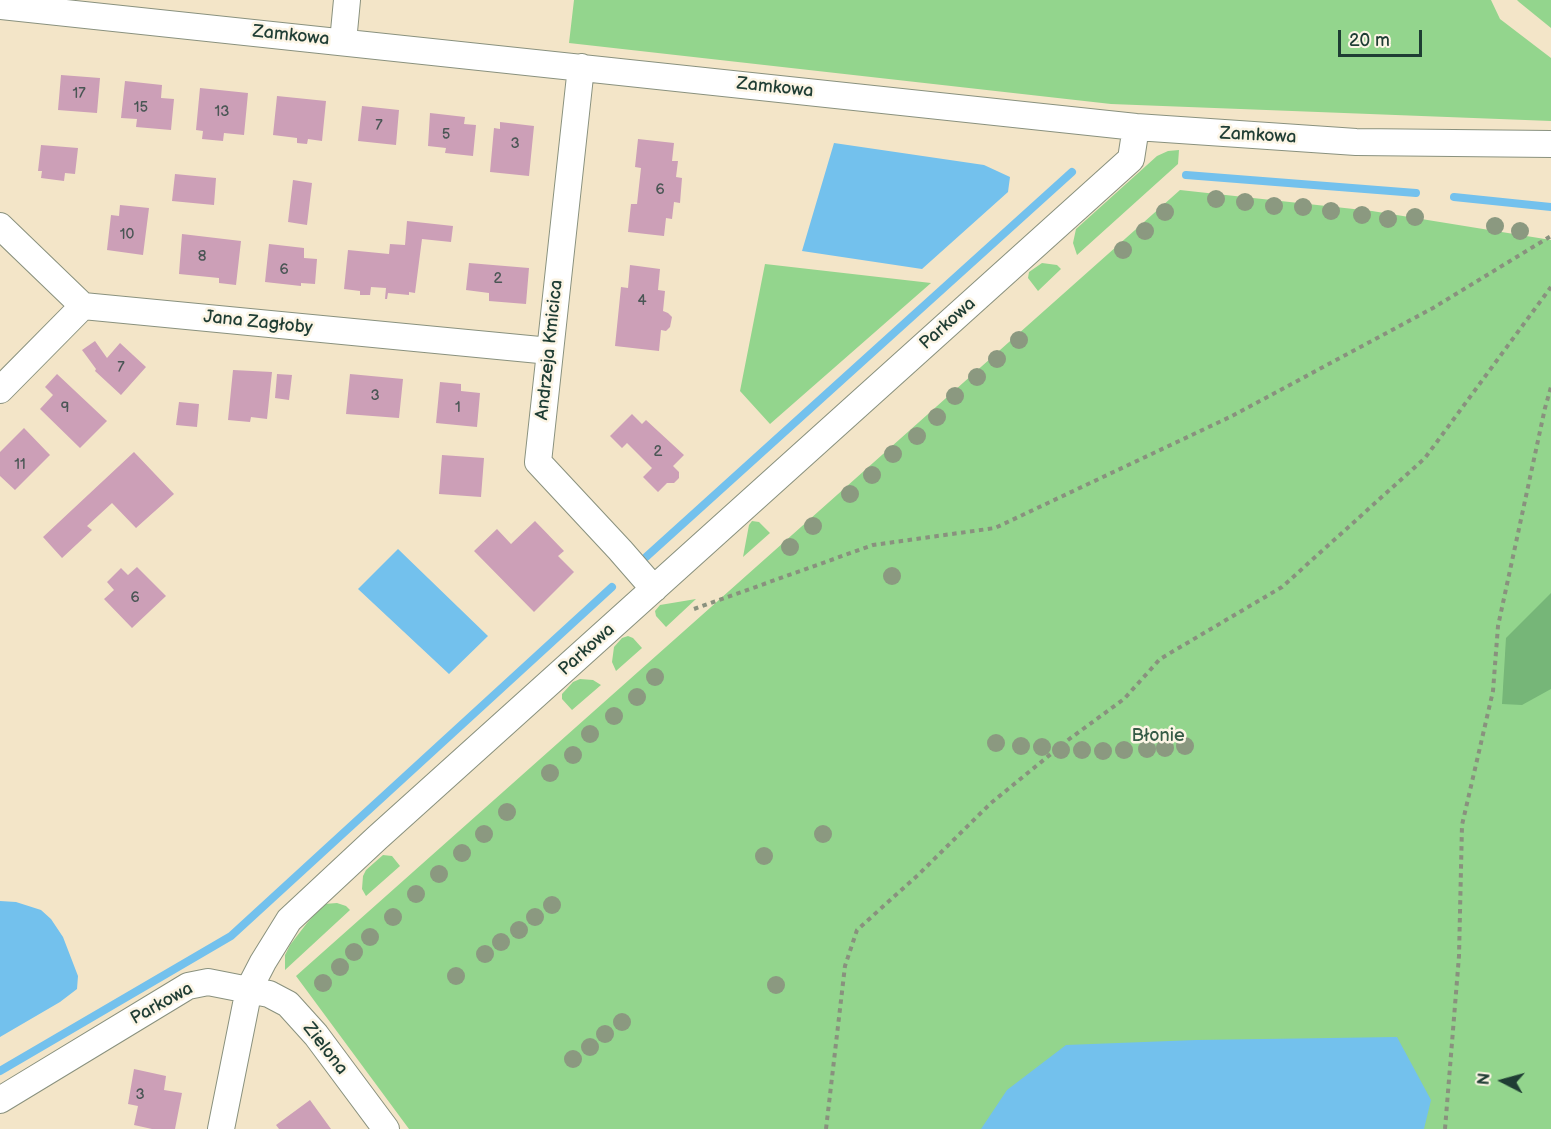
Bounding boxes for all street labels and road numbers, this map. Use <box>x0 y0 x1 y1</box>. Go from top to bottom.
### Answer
street label: Zamkowa <box>252 21 330 51</box>
street label: Zamkowa <box>736 73 814 103</box>
street label: Zamkowa <box>1219 123 1297 149</box>
street label: Andrzeja Kmicica <box>532 279 568 421</box>
street label: Parkowa <box>915 293 981 355</box>
street label: Jana Zagłoby <box>202 307 314 339</box>
street label: Parkowa <box>554 619 620 681</box>
street label: Parkowa <box>127 978 197 1030</box>
street label: Zielona <box>298 1019 352 1079</box>

